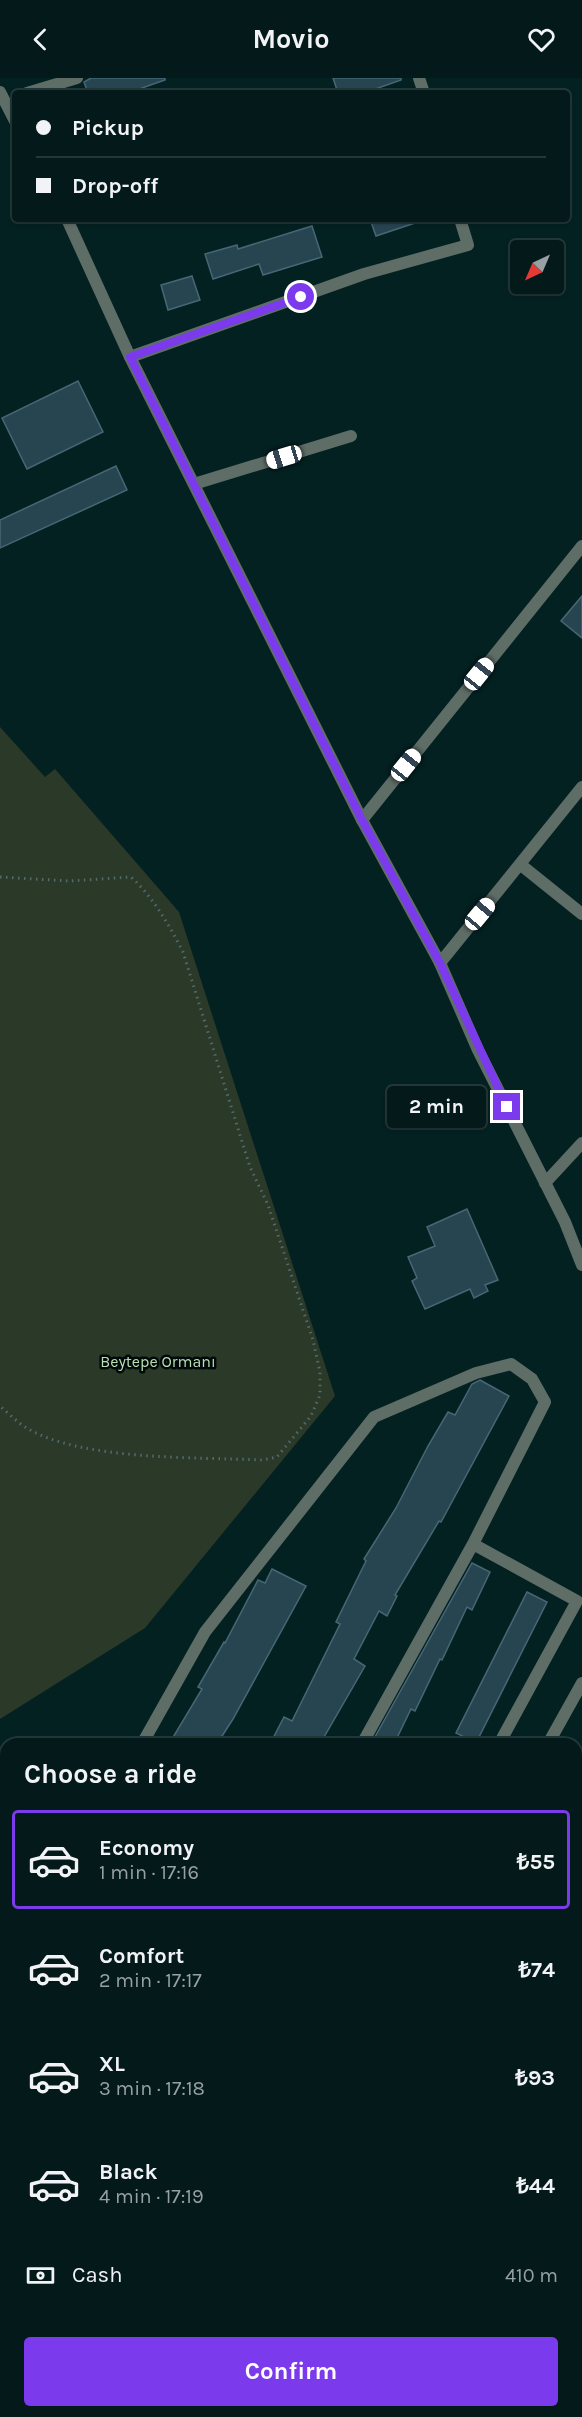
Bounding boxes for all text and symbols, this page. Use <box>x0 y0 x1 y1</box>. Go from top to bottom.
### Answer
icon: back <box>24 23 57 56</box>
text: Movio <box>252 23 330 55</box>
icon: heart <box>525 23 558 56</box>
text: Pickup <box>72 115 144 141</box>
text: Drop-off <box>72 173 158 199</box>
north arrow <box>510 240 564 294</box>
map controls <box>510 240 564 294</box>
route start <box>287 283 314 310</box>
car <box>264 443 304 471</box>
car <box>461 654 497 694</box>
car <box>388 745 424 785</box>
car <box>462 894 498 934</box>
callout: 2 min <box>387 1086 486 1128</box>
route end <box>493 1093 520 1120</box>
text: 2 min <box>409 1095 464 1118</box>
park label: Beytepe Ormanı <box>100 1352 216 1371</box>
text: Choose a ride <box>24 1758 197 1790</box>
icon: car <box>27 1833 81 1887</box>
text: Economy <box>99 1835 194 1861</box>
text: ₺55 <box>517 1849 555 1875</box>
text: 1 min · 17:16 <box>99 1861 199 1884</box>
icon: car <box>27 1941 81 1995</box>
text: Comfort <box>99 1943 184 1969</box>
text: ₺74 <box>518 1957 555 1983</box>
text: 2 min · 17:17 <box>99 1969 202 1992</box>
icon: car <box>27 2049 81 2103</box>
text: XL <box>99 2051 125 2077</box>
text: ₺93 <box>515 2065 555 2091</box>
text: 3 min · 17:18 <box>99 2077 205 2100</box>
icon: car <box>27 2157 81 2211</box>
text: Black <box>99 2159 158 2185</box>
text: ₺44 <box>516 2173 555 2199</box>
text: 4 min · 17:19 <box>99 2185 204 2208</box>
icon: cash <box>24 2259 57 2292</box>
text: Cash <box>72 2262 122 2288</box>
text: 410 m <box>505 2264 558 2287</box>
button: Confirm <box>24 2337 558 2406</box>

